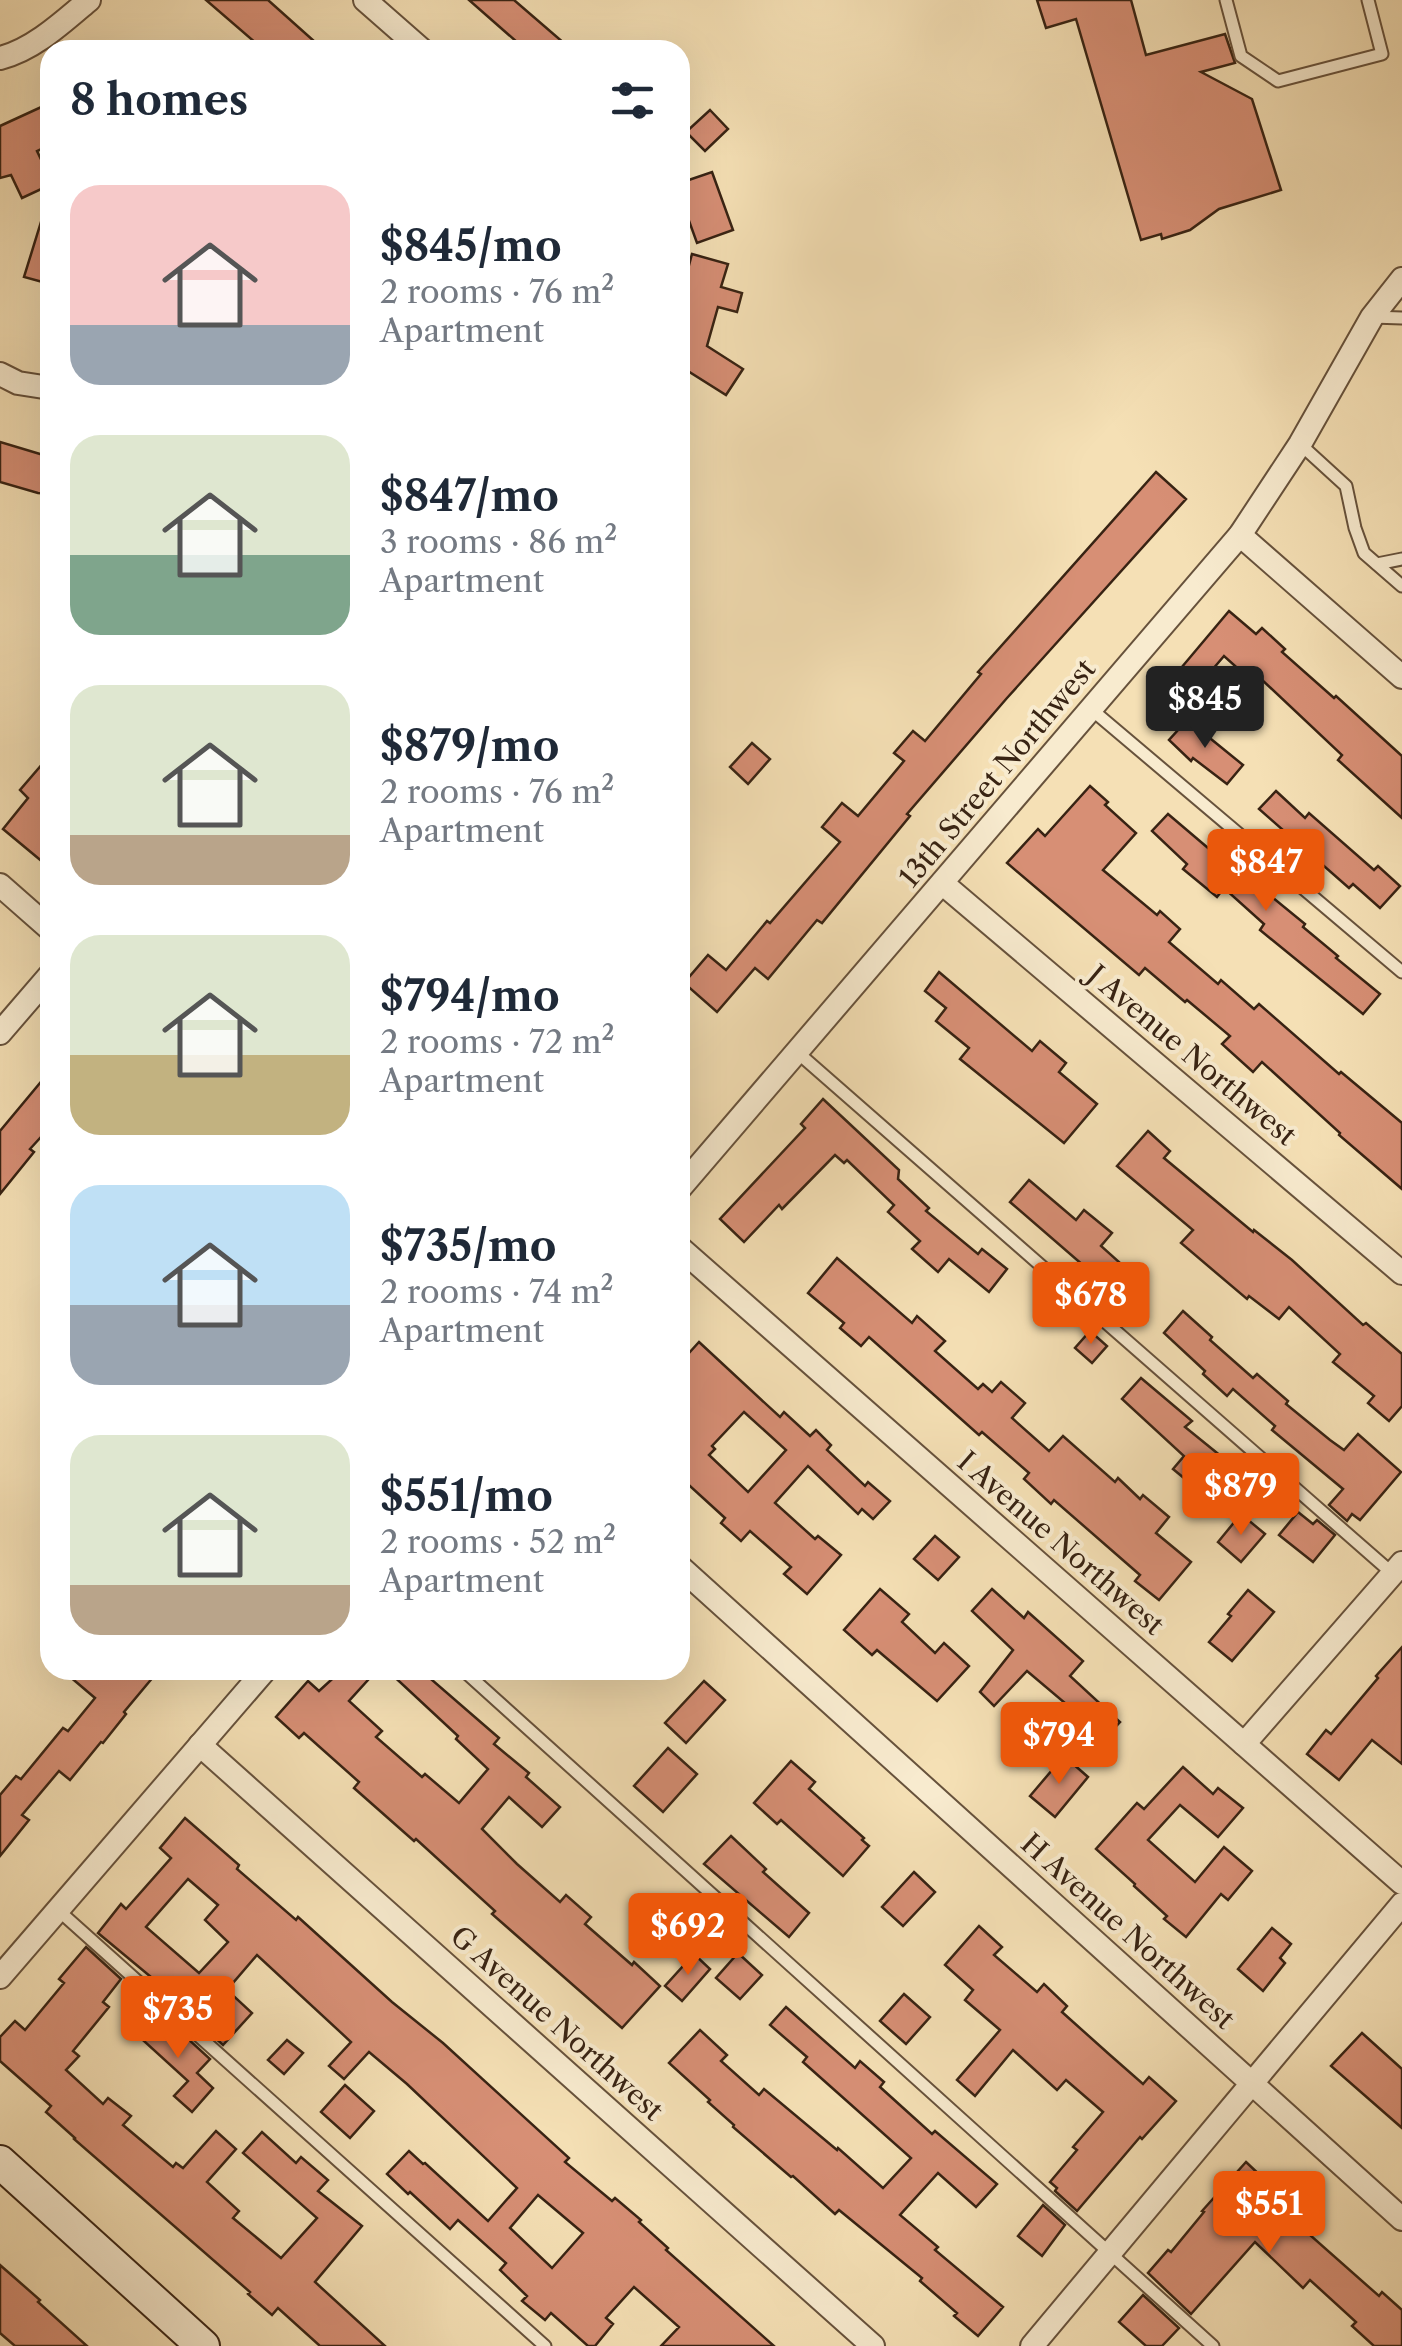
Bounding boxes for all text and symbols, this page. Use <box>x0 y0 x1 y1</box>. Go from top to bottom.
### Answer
icon: filters <box>605 73 660 128</box>
text: 8 homes <box>70 74 248 126</box>
text: $845/mo <box>380 220 562 272</box>
icon: home <box>150 225 270 345</box>
text: 2 rooms · 76 m² <box>380 272 614 311</box>
text: Apartment <box>380 311 544 350</box>
text: $847/mo <box>380 470 559 522</box>
icon: home <box>150 475 270 595</box>
text: 3 rooms · 86 m² <box>380 522 617 561</box>
text: Apartment <box>380 561 544 600</box>
street label: 13th Street Northwest <box>892 652 1102 894</box>
pin: $845 <box>1146 666 1264 751</box>
text: $845 <box>1168 679 1242 718</box>
text: $879/mo <box>380 720 559 772</box>
icon: home <box>150 725 270 845</box>
text: 2 rooms · 76 m² <box>380 772 614 811</box>
text: Apartment <box>380 811 544 850</box>
pin: $847 <box>1207 829 1325 914</box>
text: $847 <box>1229 842 1303 881</box>
street label: J Avenue Northwest <box>1078 955 1303 1152</box>
text: $794/mo <box>380 970 560 1022</box>
icon: home <box>150 975 270 1095</box>
text: 2 rooms · 72 m² <box>380 1022 615 1061</box>
text: Apartment <box>380 1061 544 1100</box>
text: $735/mo <box>380 1220 557 1272</box>
icon: home <box>150 1225 270 1345</box>
pin: $678 <box>1032 1262 1150 1347</box>
text: 2 rooms · 74 m² <box>380 1272 614 1311</box>
text: $678 <box>1054 1275 1128 1314</box>
text: Apartment <box>380 1311 544 1350</box>
street label: I Avenue Northwest <box>951 1444 1171 1642</box>
pin: $879 <box>1182 1453 1300 1538</box>
text: $879 <box>1204 1466 1278 1505</box>
text: $551/mo <box>380 1470 553 1522</box>
icon: home <box>150 1475 270 1595</box>
text: 2 rooms · 52 m² <box>380 1522 616 1561</box>
text: Apartment <box>380 1561 544 1600</box>
pin: $794 <box>1000 1702 1118 1787</box>
text: $794 <box>1023 1715 1095 1754</box>
street label: H Avenue Northwest <box>1014 1826 1242 2036</box>
pin: $692 <box>629 1893 747 1978</box>
text: $692 <box>651 1906 726 1945</box>
street label: G Avenue Northwest <box>444 1919 670 2127</box>
pin: $735 <box>119 1976 237 2061</box>
text: $735 <box>143 1989 213 2028</box>
pin: $551 <box>1210 2171 1328 2256</box>
text: $551 <box>1235 2184 1303 2223</box>

